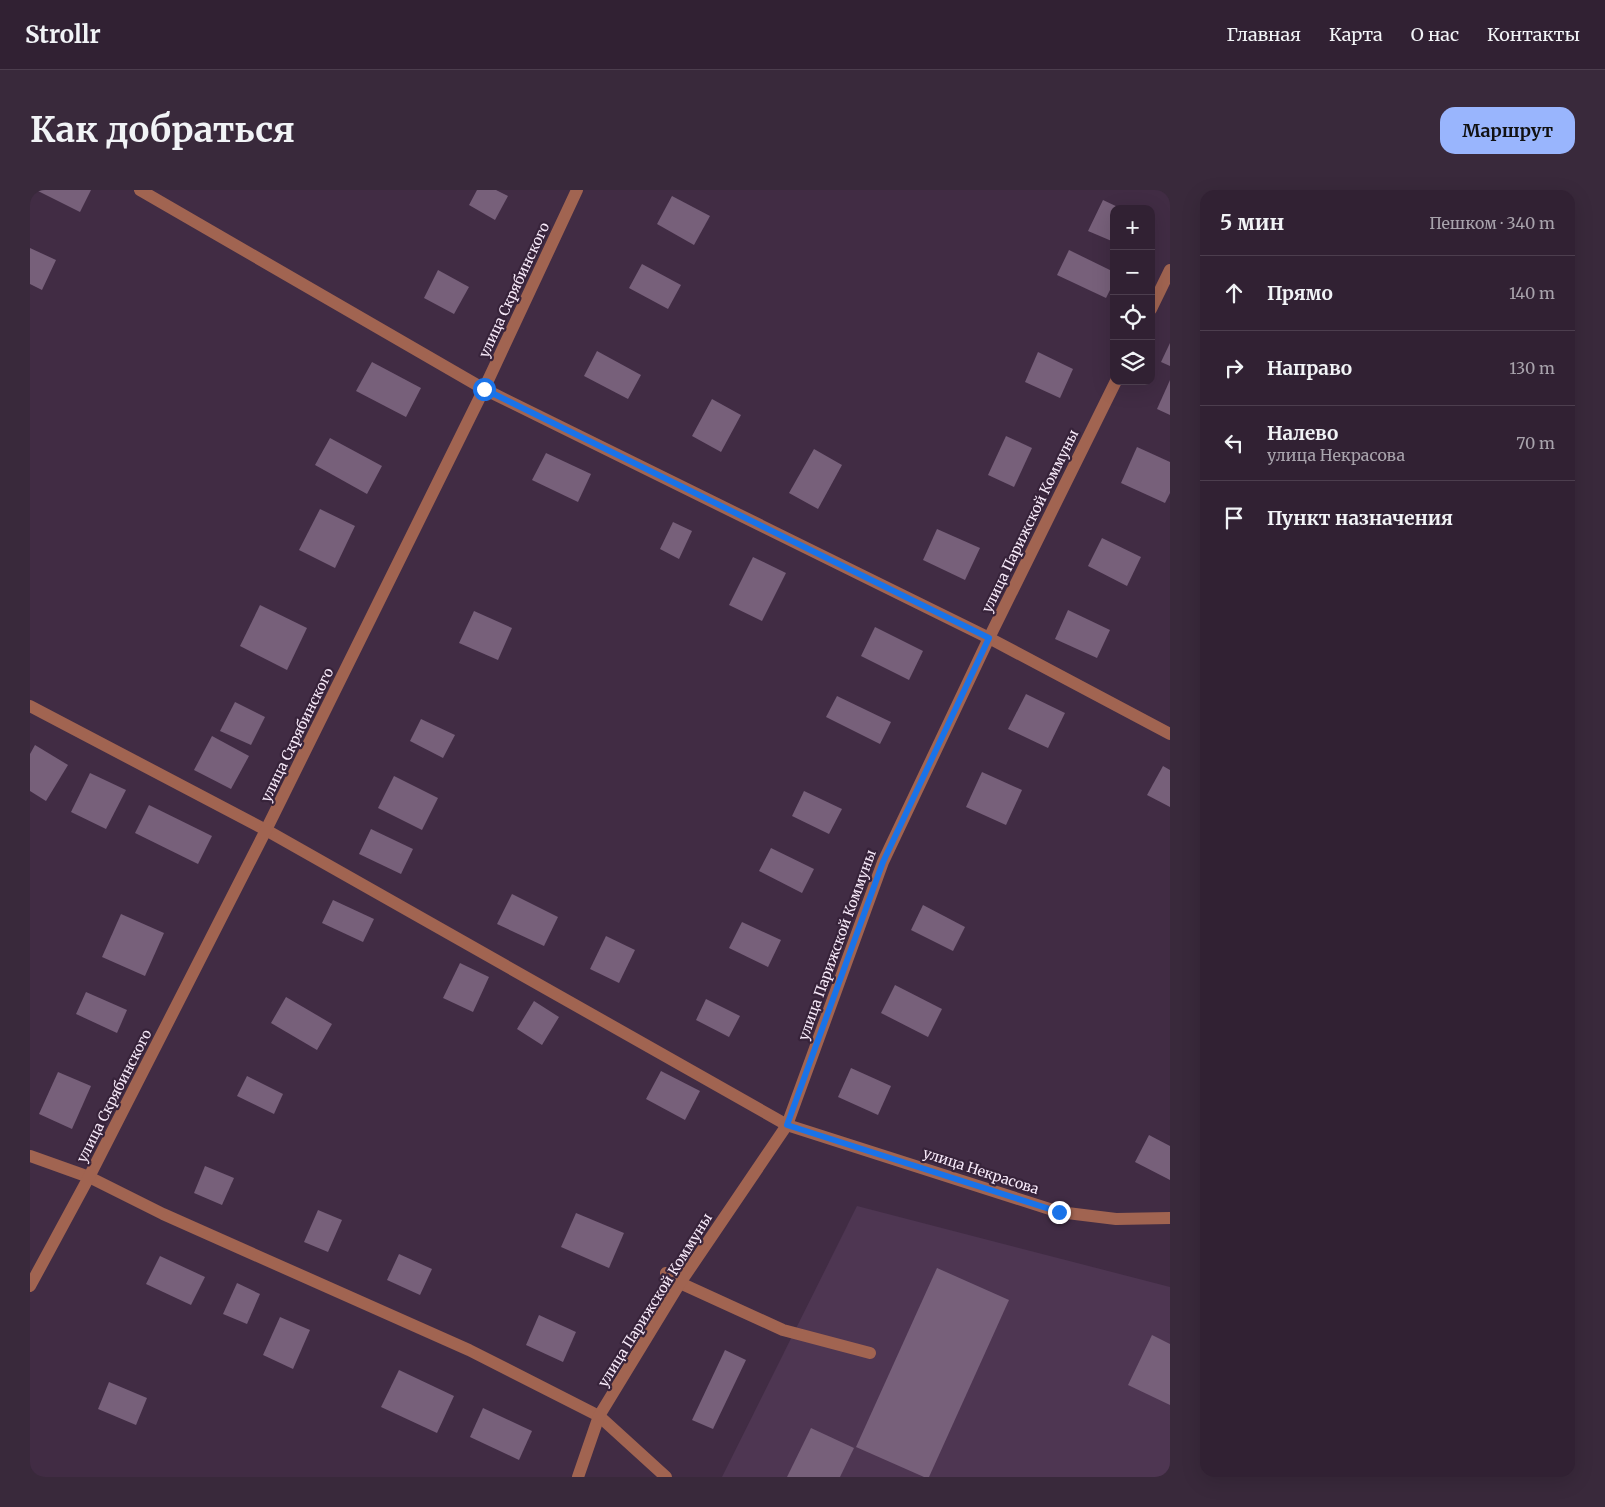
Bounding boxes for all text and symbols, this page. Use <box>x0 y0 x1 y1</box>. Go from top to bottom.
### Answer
text: Strollr <box>25 19 101 50</box>
text: Главная <box>1226 23 1301 46</box>
text: Карта <box>1329 23 1383 46</box>
text: О нас <box>1411 23 1459 46</box>
text: Контакты <box>1487 23 1580 46</box>
button: Маршрут <box>1440 107 1575 154</box>
text: Как добраться <box>30 108 295 152</box>
map controls <box>1110 205 1155 385</box>
button: + <box>1110 205 1155 250</box>
text: 5 мин <box>1220 209 1284 236</box>
text: Пешком · 340 m <box>1429 213 1555 233</box>
street label: улица Скрябинского <box>475 219 553 361</box>
button: − <box>1110 250 1155 295</box>
icon: ahead <box>1220 279 1248 307</box>
text: Прямо <box>1267 281 1333 305</box>
text: 140 m <box>1509 283 1555 303</box>
button: locate <box>1110 295 1155 340</box>
button: layers <box>1110 340 1155 385</box>
icon: right <box>1220 354 1248 382</box>
text: Направо <box>1267 356 1352 380</box>
text: 130 m <box>1509 358 1555 378</box>
route start <box>473 378 496 401</box>
text: Налево <box>1267 421 1338 445</box>
street label: улица Парижской Коммуны <box>978 426 1082 616</box>
icon: left <box>1220 429 1248 457</box>
text: 70 m <box>1516 433 1555 453</box>
text: улица Некрасова <box>1267 445 1405 465</box>
icon: arrive <box>1220 504 1248 532</box>
text: Пункт назначения <box>1267 506 1453 530</box>
street label: улица Скрябинского <box>257 665 337 805</box>
street label: улица Парижской Коммуны <box>794 847 880 1043</box>
street label: улица Скрябинского <box>73 1026 155 1166</box>
street label: улица Некрасова <box>921 1144 1042 1198</box>
route end <box>1048 1201 1071 1224</box>
street label: улица Парижской Коммуны <box>594 1210 716 1390</box>

